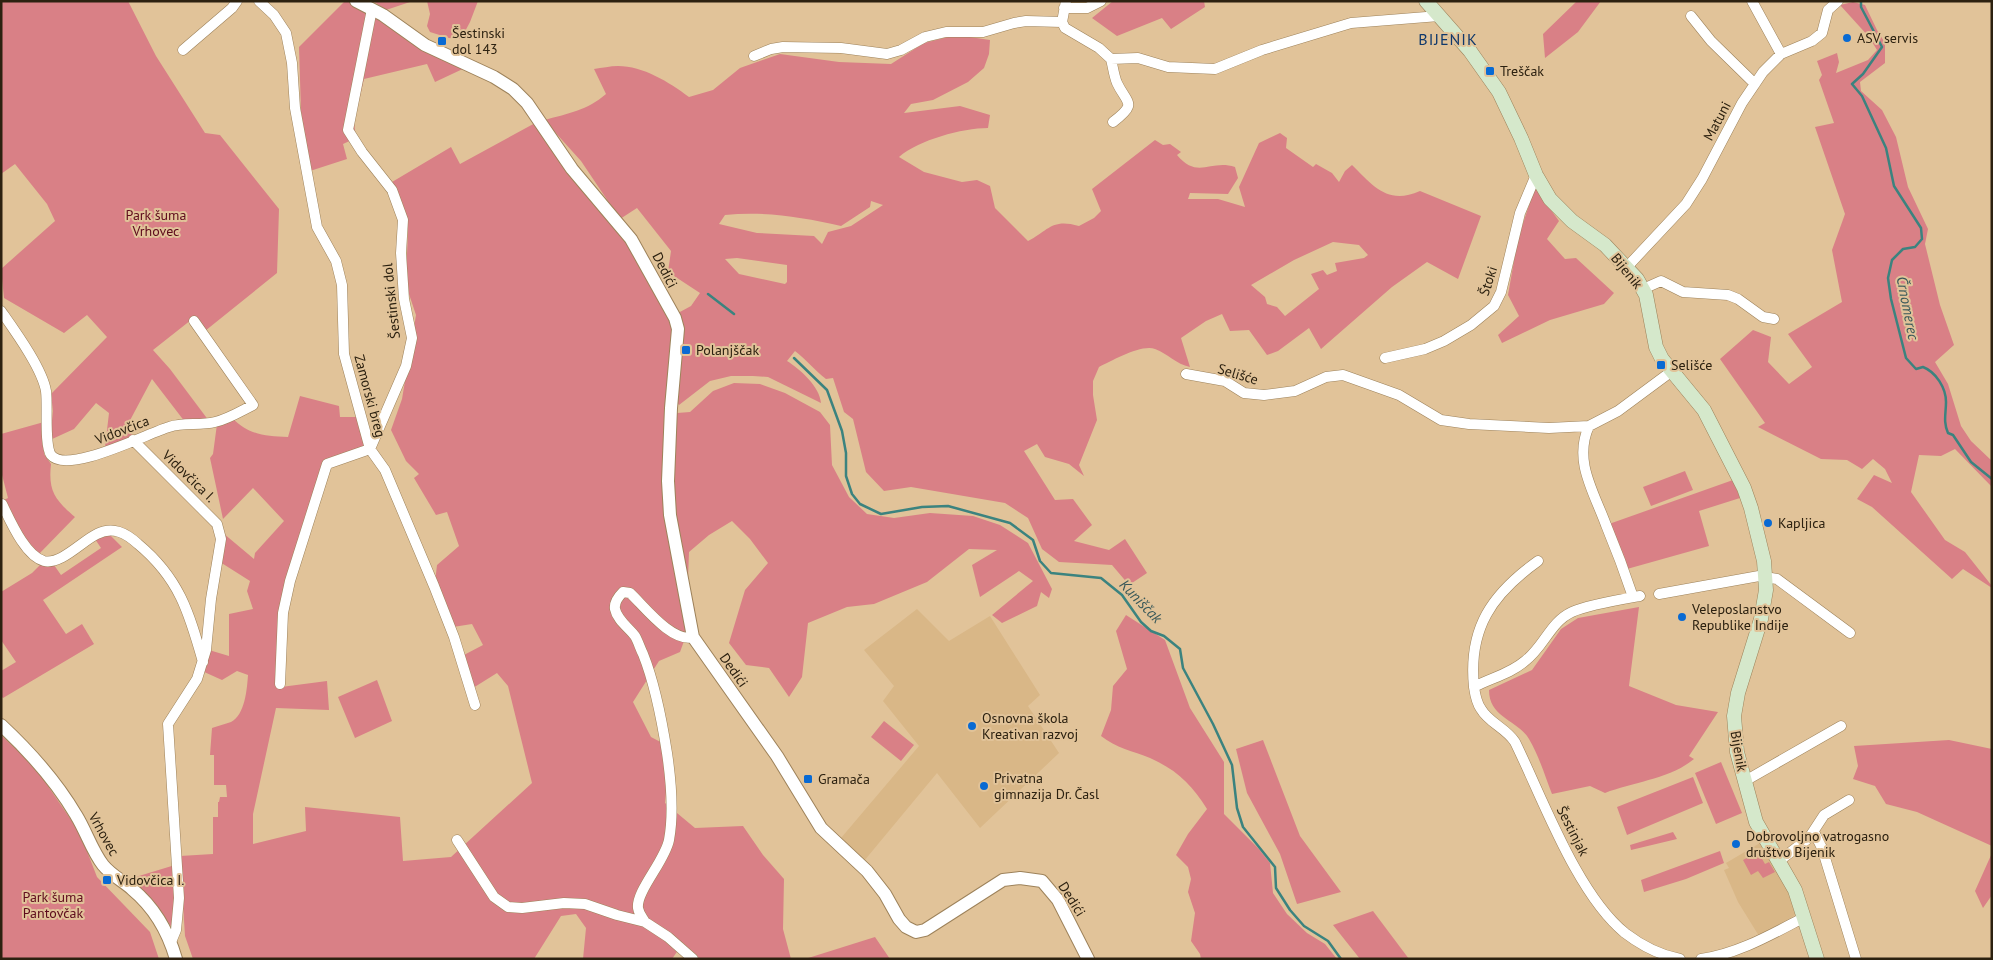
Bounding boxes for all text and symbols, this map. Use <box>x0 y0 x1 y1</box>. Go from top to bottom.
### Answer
place label: Šestinski dol 143 <box>452 24 505 58</box>
district label: BIJENIK <box>1418 29 1478 49</box>
place label: ASV servis <box>1857 29 1918 47</box>
marker: ASV servis <box>1841 32 1853 44</box>
marker: Šestinski dol 143 <box>436 35 448 47</box>
place label: Treščak <box>1500 62 1544 80</box>
marker: Treščak <box>1484 65 1496 77</box>
street label: Matuni <box>1699 98 1735 144</box>
park label: Park šuma Vrhovec <box>126 206 186 240</box>
street label: Dedići <box>648 249 682 291</box>
street label: Bijenik <box>1607 249 1647 293</box>
street label: Šestinski dol <box>378 262 404 340</box>
street label: Štoki <box>1475 264 1501 298</box>
water label: Črnomerec <box>1893 275 1924 342</box>
place label: Polanjščak <box>696 341 759 359</box>
marker: Polanjščak <box>680 344 692 356</box>
street label: Zamorski breg <box>350 353 390 439</box>
place label: Selišće <box>1671 356 1712 374</box>
street label: Selišće <box>1216 359 1260 389</box>
marker: Selišće <box>1655 359 1667 371</box>
street label: Vidovčica <box>91 411 152 449</box>
street label: Vidovčica I. <box>158 445 219 506</box>
place label: Kapljica <box>1778 514 1826 532</box>
marker: Kapljica <box>1762 517 1774 529</box>
water label: Kuniščak <box>1116 575 1167 628</box>
place label: Veleposlanstvo Republike Indije <box>1691 600 1789 634</box>
marker: Veleposlanstvo Republike Indije <box>1676 611 1688 623</box>
street label: Dedići <box>716 649 752 691</box>
place label: Osnovna škola Kreativan razvoj <box>982 709 1078 743</box>
marker: Osnovna škola Kreativan razvoj <box>966 720 978 732</box>
street label: Bijenik <box>1727 729 1751 773</box>
place label: Privatna gimnazija Dr. Časl <box>994 769 1099 803</box>
place label: Gramača <box>818 770 870 788</box>
marker: Gramača <box>802 773 814 785</box>
marker: Privatna gimnazija Dr. Časl <box>978 780 990 792</box>
street label: Šestinjak <box>1553 803 1593 859</box>
street label: Vrhovec <box>84 808 123 859</box>
place label: Dobrovoljno vatrogasno društvo Bijenik <box>1746 827 1889 861</box>
marker: Dobrovoljno vatrogasno društvo Bijenik <box>1730 838 1742 850</box>
place label: Vidovčica I. <box>116 871 184 889</box>
marker: Vidovčica I. <box>101 874 113 886</box>
street label: Dedići <box>1054 878 1090 920</box>
park label: Park šuma Pantovčak <box>23 888 83 922</box>

